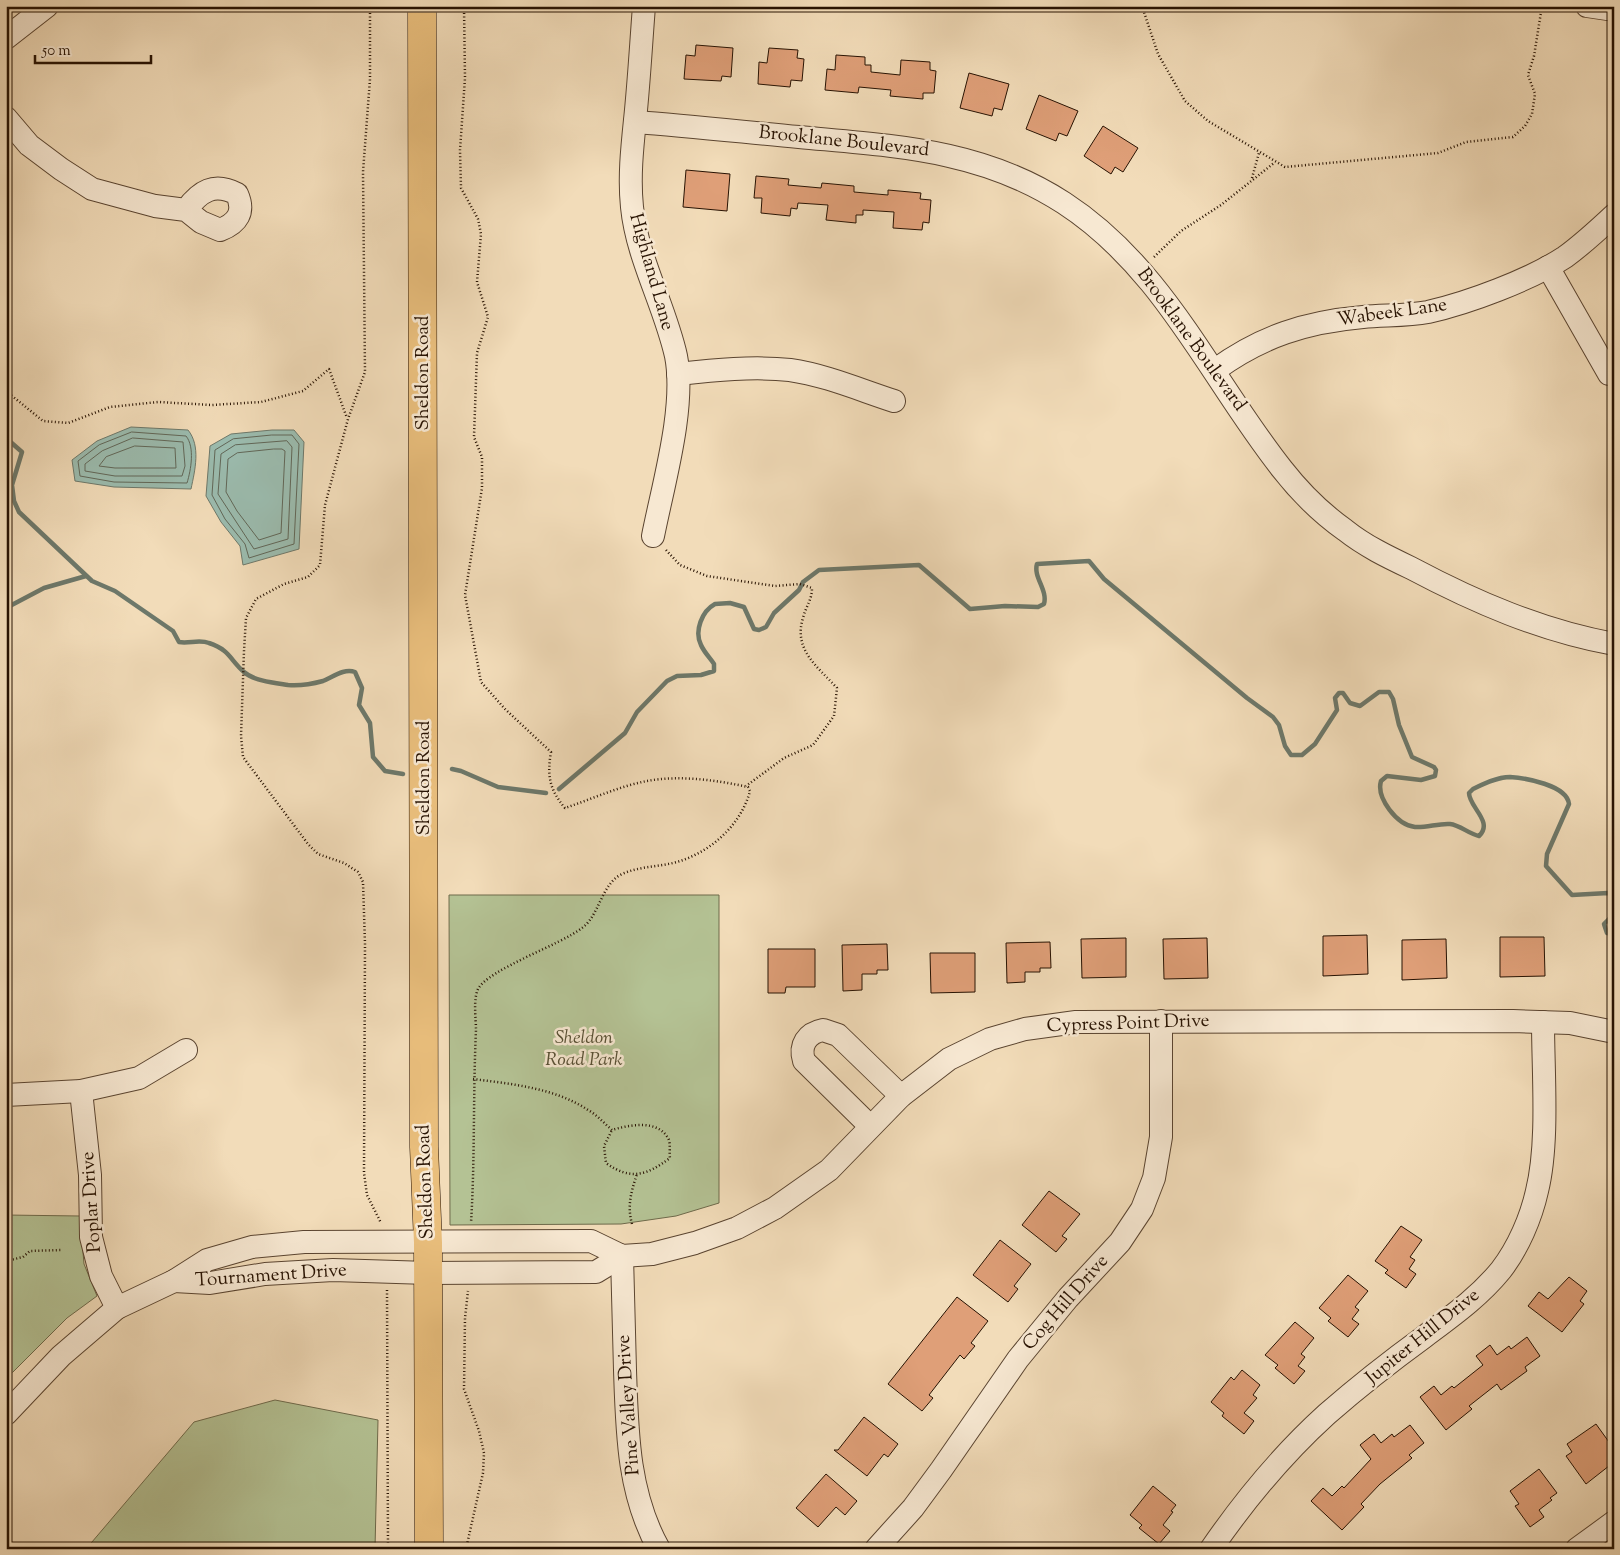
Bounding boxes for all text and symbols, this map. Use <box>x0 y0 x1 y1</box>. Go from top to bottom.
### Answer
scale bar <box>35 32 151 64</box>
text: 50 m <box>41 41 71 62</box>
street label: Brooklane Boulevard <box>757 120 931 164</box>
street label: Highland Lane <box>621 210 681 334</box>
street label: Brooklane Boulevard <box>1130 263 1252 417</box>
street label: Wabeek Lane <box>1335 292 1449 334</box>
street label: Sheldon Road <box>410 315 437 431</box>
street label: Sheldon Road <box>411 720 438 836</box>
street label: Cypress Point Drive <box>1046 1008 1210 1040</box>
park label: Sheldon Road Park <box>545 1025 623 1074</box>
street label: Sheldon Road <box>410 1124 442 1240</box>
street label: Poplar Drive <box>75 1150 109 1253</box>
street label: Cog Hill Drive <box>1017 1249 1115 1357</box>
street label: Tournament Drive <box>194 1257 348 1295</box>
street label: Jupiter Hill Drive <box>1359 1282 1486 1392</box>
street label: Pine Valley Drive <box>611 1334 647 1476</box>

